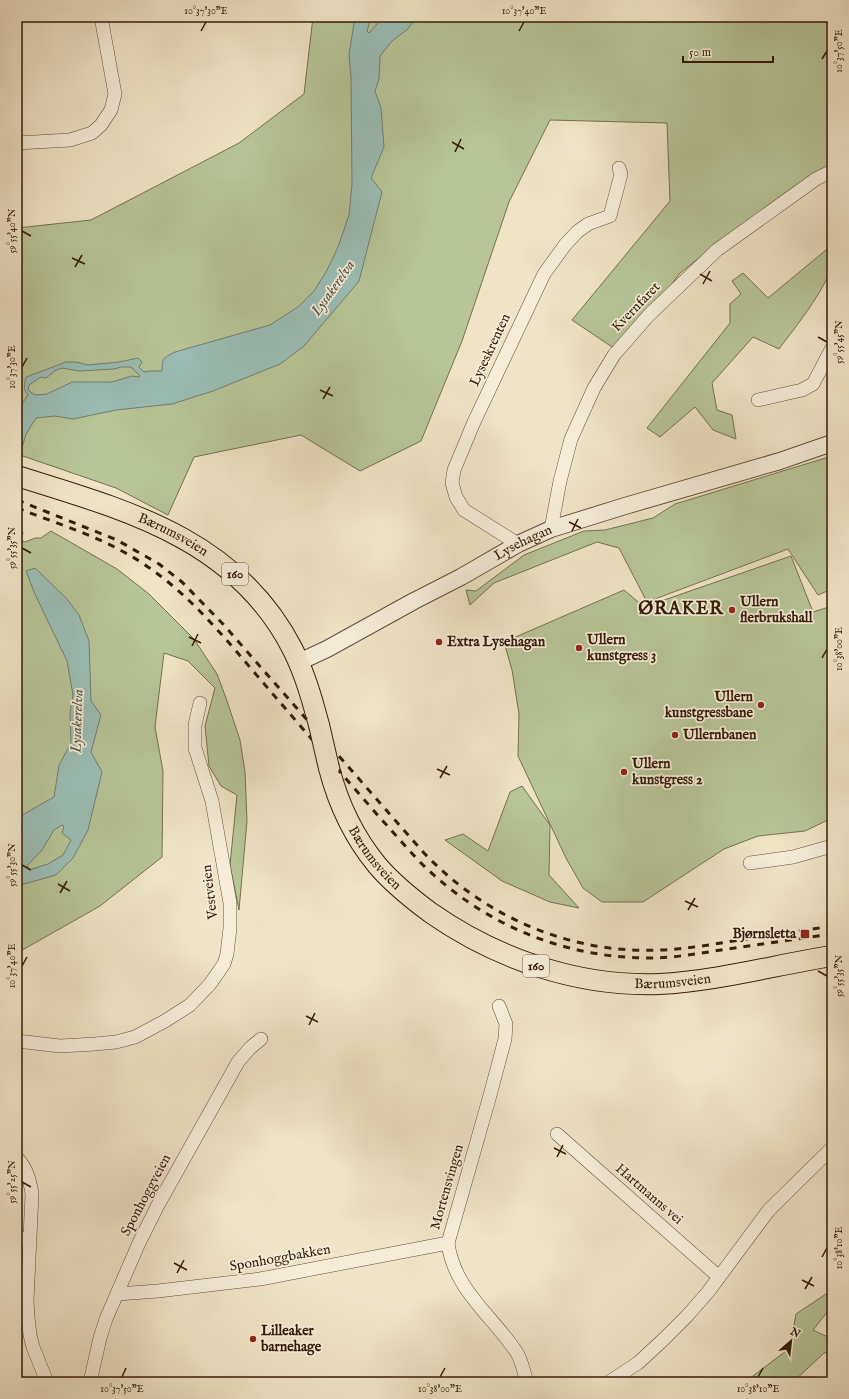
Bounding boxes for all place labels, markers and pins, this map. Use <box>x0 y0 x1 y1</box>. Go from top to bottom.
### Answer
place label: Ullern flerbrukshall <box>739 593 814 627</box>
marker: Ullern flerbrukshall <box>727 605 737 615</box>
place label: Ullern kunstgress 3 <box>586 631 656 665</box>
place label: Extra Lysehagan <box>447 633 546 651</box>
marker: Extra Lysehagan <box>434 637 444 647</box>
marker: Ullern kunstgress 3 <box>574 643 584 653</box>
place label: Ullern kunstgressbane <box>664 688 754 722</box>
marker: Ullern kunstgressbane <box>756 700 766 710</box>
place label: Ullernbanen <box>682 726 757 744</box>
marker: Ullernbanen <box>670 730 680 740</box>
place label: Ullern kunstgress 2 <box>631 755 703 789</box>
marker: Ullern kunstgress 2 <box>619 767 629 777</box>
place label: Bjørnsletta <box>733 925 797 943</box>
marker: Bjørnsletta <box>799 928 811 940</box>
place label: Lilleaker barnehage <box>260 1322 322 1356</box>
marker: Lilleaker barnehage <box>248 1334 258 1344</box>

